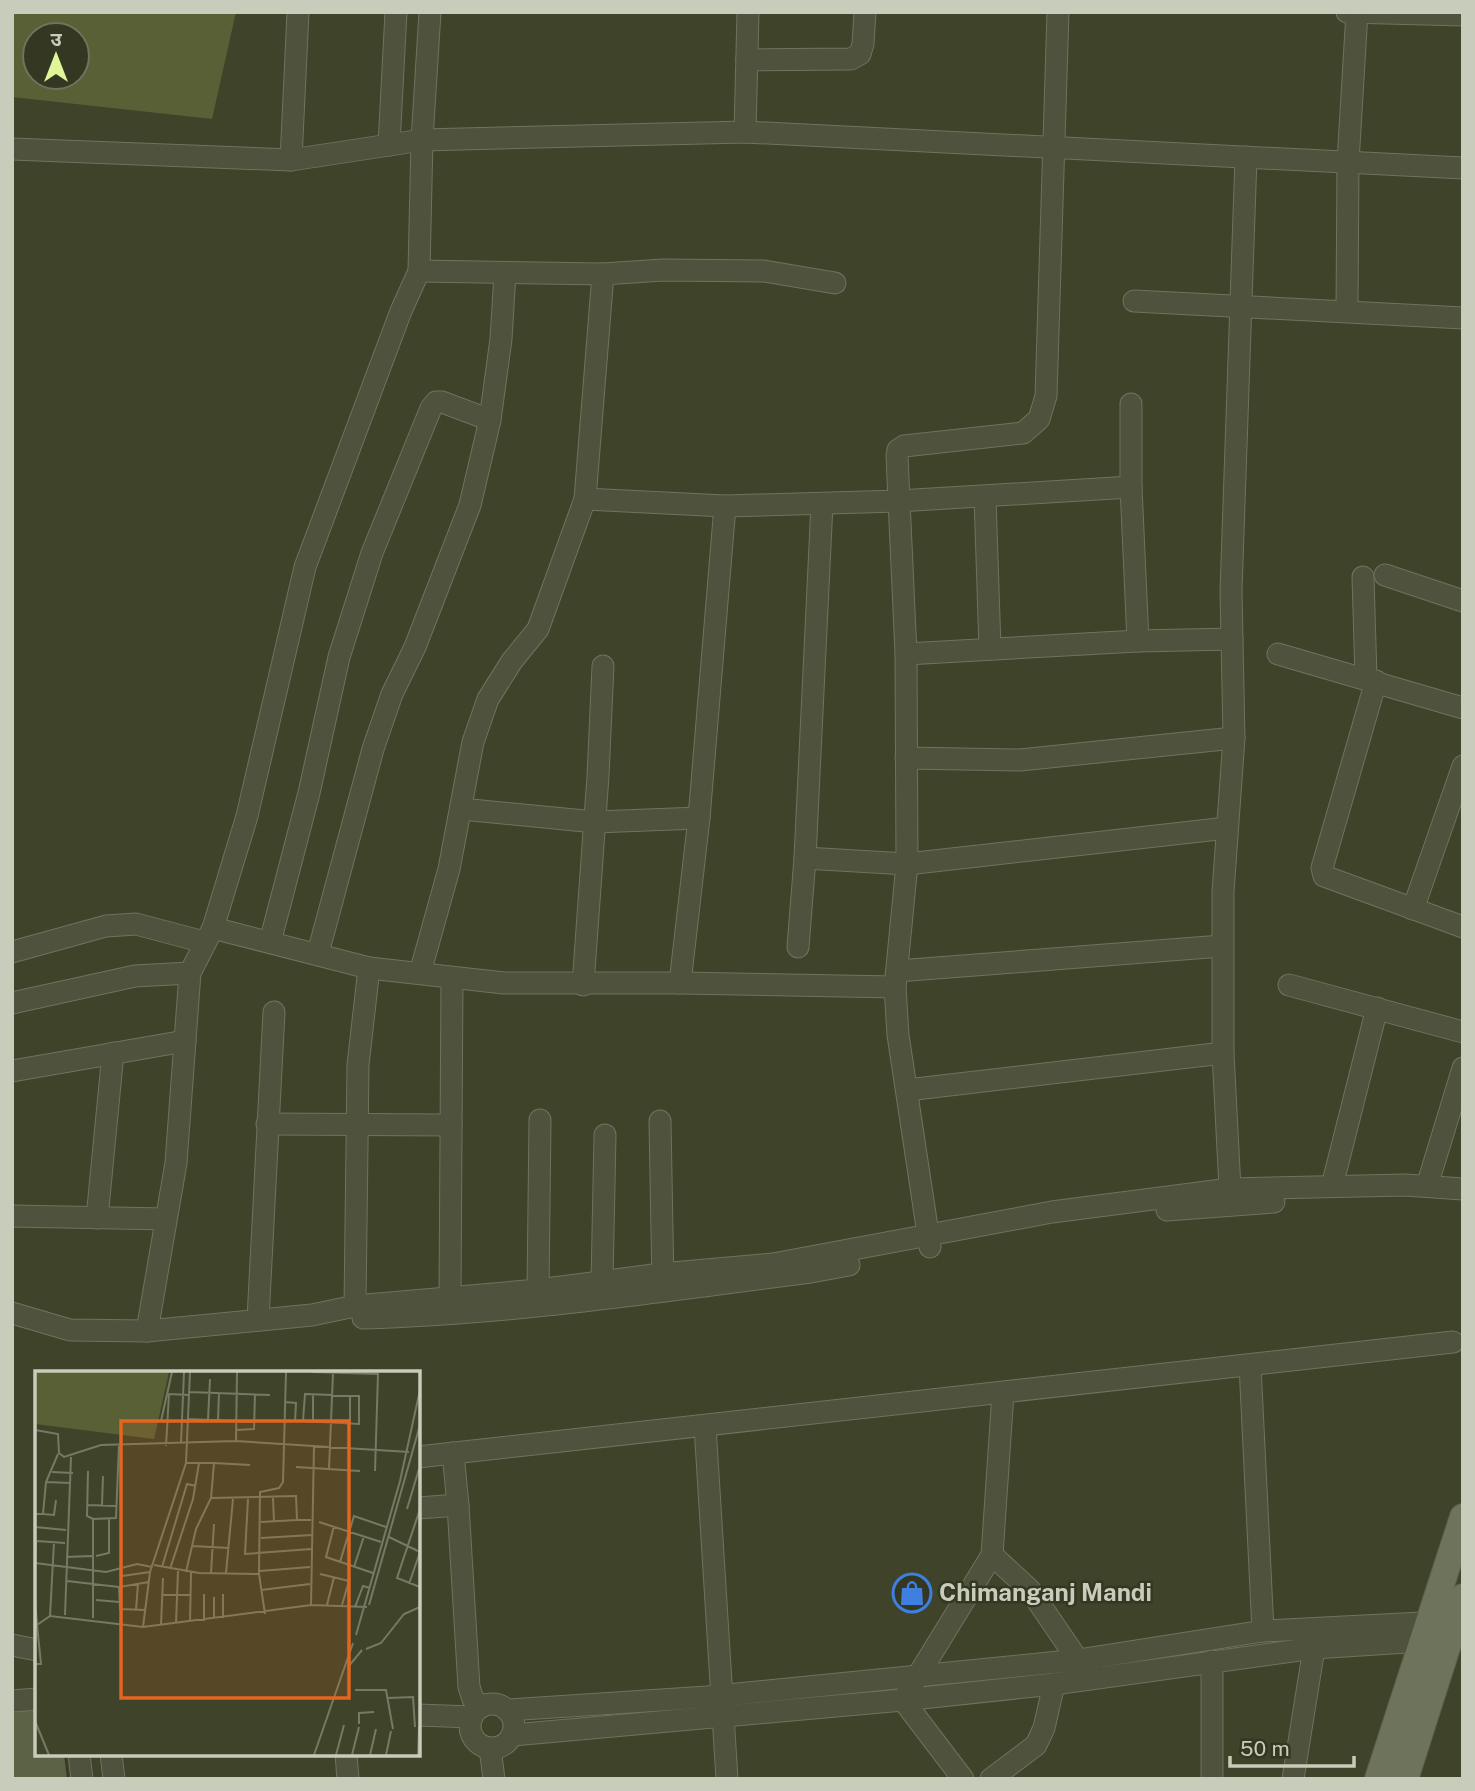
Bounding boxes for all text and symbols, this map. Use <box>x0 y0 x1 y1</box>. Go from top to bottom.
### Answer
north arrow <box>21 21 91 91</box>
text: उ <box>50 28 62 50</box>
inset map <box>35 1371 420 1756</box>
shop icon: Chimanganj Mandi <box>891 1572 933 1614</box>
place label: Chimanganj Mandi <box>939 1578 1152 1606</box>
scale bar <box>1230 1724 1354 1768</box>
text: 50 m <box>1240 1736 1290 1761</box>

